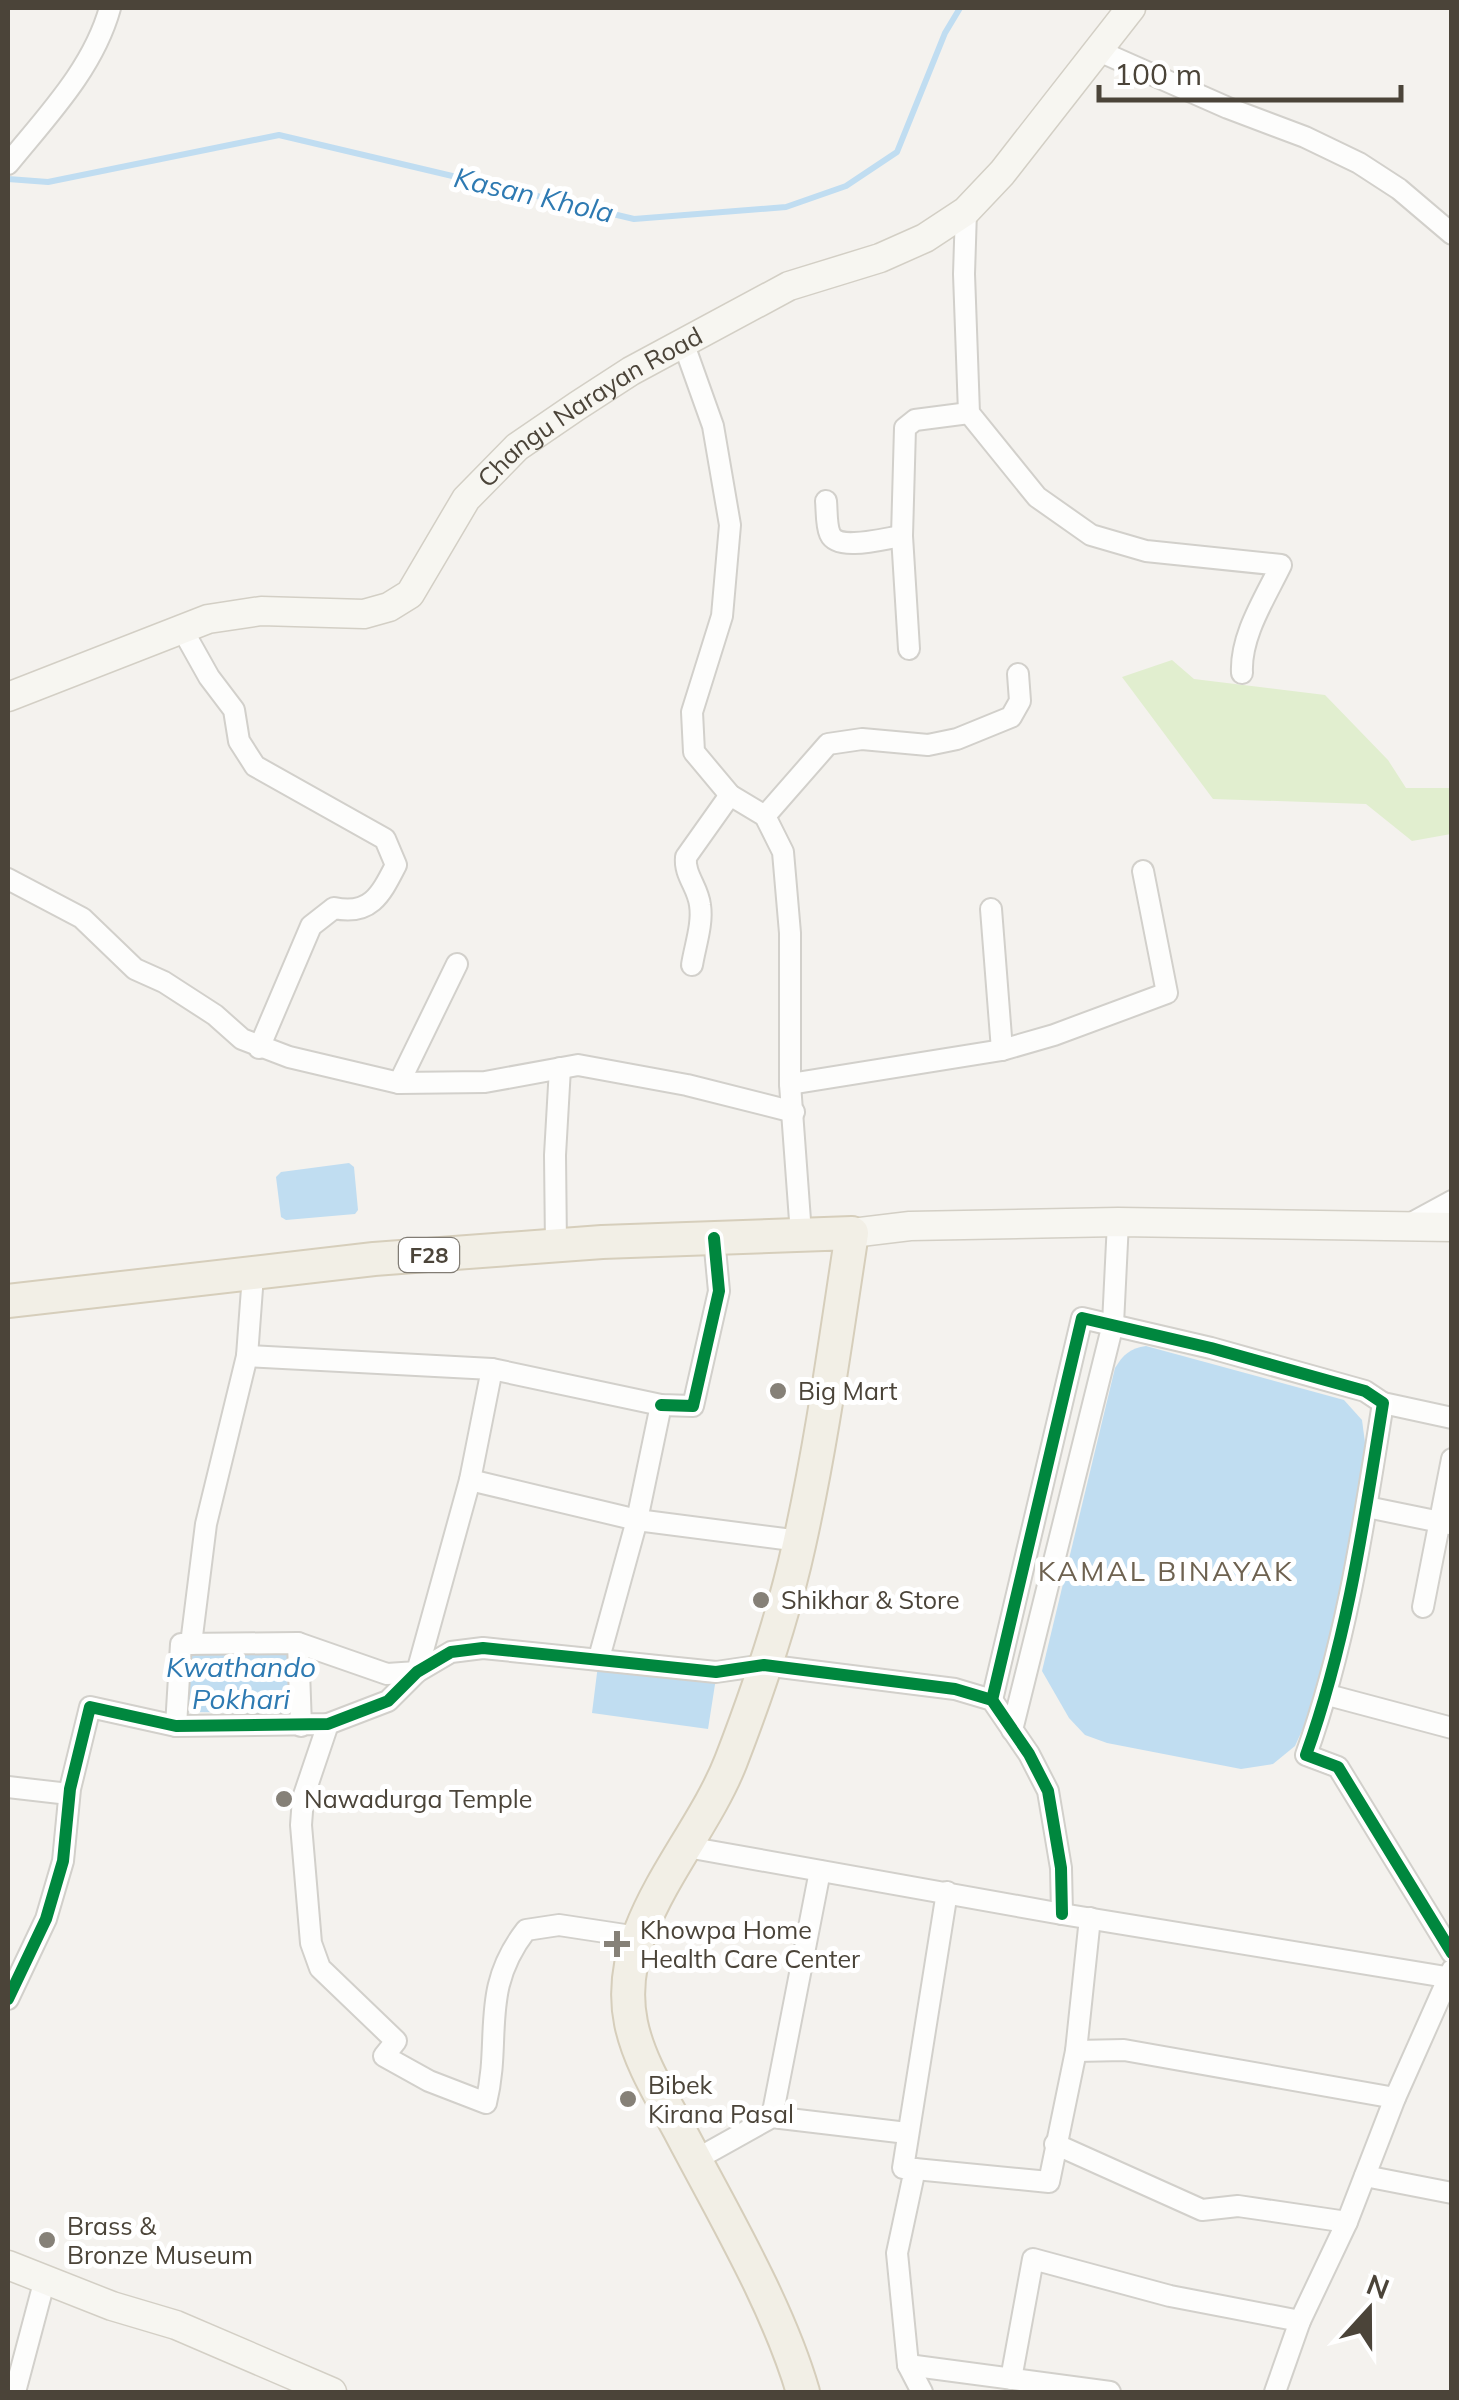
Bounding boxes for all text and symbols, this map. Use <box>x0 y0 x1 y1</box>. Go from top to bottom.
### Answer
scale bar <box>1099 40 1402 102</box>
text: 100 m <box>1114 55 1202 93</box>
water label: Kasan Khola <box>451 159 617 230</box>
street label: Changu Narayan Road <box>471 320 707 493</box>
road number: F28 <box>399 1238 459 1272</box>
place label: Big Mart <box>798 1375 898 1406</box>
marker: Big Mart <box>767 1380 789 1402</box>
district label: KAMAL BINAYAK <box>1038 1553 1294 1588</box>
place label: Shikhar & Store <box>781 1584 960 1615</box>
marker: Shikhar & Store <box>750 1589 772 1611</box>
water label: Kwathando Pokhari <box>166 1649 316 1716</box>
place label: Nawadurga Temple <box>304 1783 532 1814</box>
marker: Nawadurga Temple <box>273 1788 295 1810</box>
place label: Khowpa Home Health Care Center <box>640 1914 860 1974</box>
marker: Khowpa Home Health Care Center <box>604 1931 630 1957</box>
place label: Bibek Kirana Pasal <box>648 2069 794 2129</box>
marker: Bibek Kirana Pasal <box>617 2088 639 2110</box>
place label: Brass & Bronze Museum <box>67 2210 253 2270</box>
marker: Brass & Bronze Museum <box>36 2229 58 2251</box>
north arrow <box>1319 2260 1419 2360</box>
text: N <box>1362 2266 1394 2306</box>

